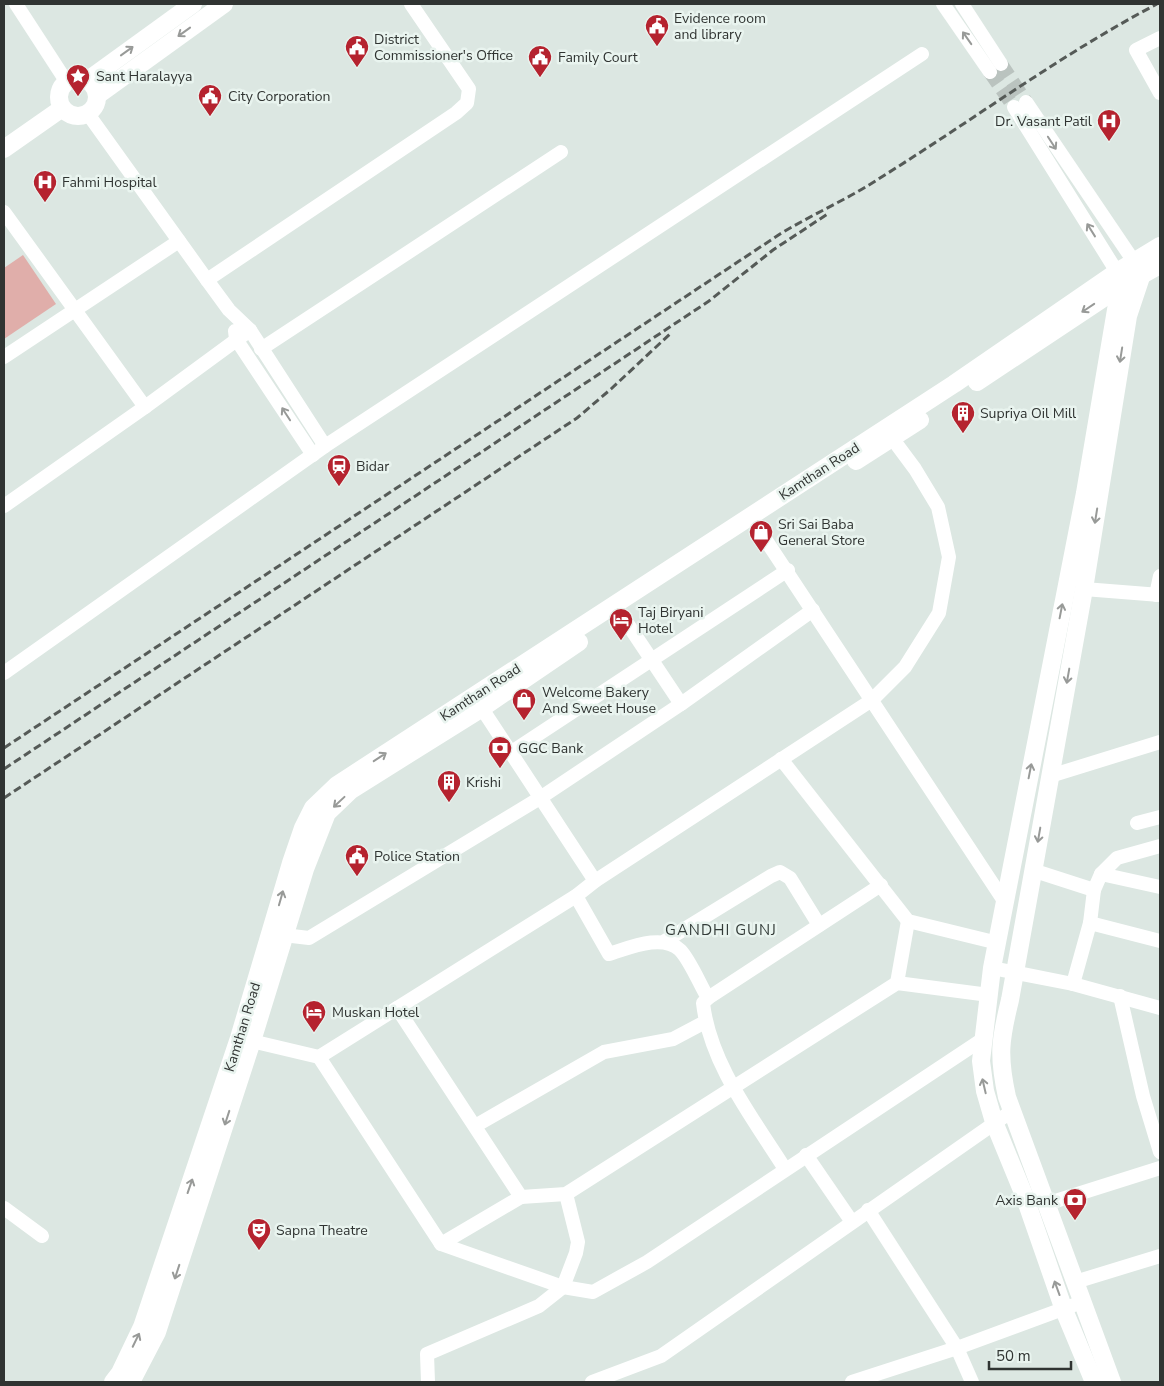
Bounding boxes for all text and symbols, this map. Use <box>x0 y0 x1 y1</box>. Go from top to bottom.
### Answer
place label: Evidence room and library <box>674 9 766 44</box>
public building icon: Evidence room and library <box>644 13 670 47</box>
one-way arrow <box>177 27 191 37</box>
place label: District Commissioner's Office <box>374 30 513 65</box>
one-way arrow <box>962 31 972 45</box>
public building icon: District Commissioner's Office <box>344 34 370 68</box>
public building icon: Family Court <box>527 44 553 78</box>
one-way arrow <box>120 46 134 56</box>
place label: Family Court <box>558 48 638 67</box>
place icon: Sant Haralayya <box>65 63 91 97</box>
place label: Sant Haralayya <box>96 67 192 86</box>
public building icon: City Corporation <box>197 83 223 117</box>
place label: City Corporation <box>228 87 330 106</box>
hospital icon: Dr. Vasant Patil <box>1096 108 1122 142</box>
place label: Dr. Vasant Patil <box>995 112 1093 131</box>
one-way arrow <box>1047 136 1057 150</box>
hospital icon: Fahmi Hospital <box>32 169 58 203</box>
place label: Fahmi Hospital <box>62 173 157 192</box>
one-way arrow <box>1086 224 1096 238</box>
one-way arrow <box>1082 303 1096 313</box>
one-way arrow <box>1116 347 1126 363</box>
building icon: Supriya Oil Mill <box>950 400 976 434</box>
place label: Supriya Oil Mill <box>980 404 1077 423</box>
one-way arrow <box>281 407 291 421</box>
street label: Kamthan Road <box>775 438 863 505</box>
station icon: Bidar <box>326 453 352 487</box>
place label: Bidar <box>356 457 389 476</box>
one-way arrow <box>1090 507 1100 523</box>
place label: Sri Sai Baba General Store <box>778 515 865 550</box>
shop icon: Sri Sai Baba General Store <box>748 519 774 553</box>
place label: Taj Biryani Hotel <box>638 603 704 638</box>
one-way arrow <box>1057 604 1067 620</box>
hotel icon: Taj Biryani Hotel <box>608 607 634 641</box>
street label: Kamthan Road <box>436 659 524 726</box>
one-way arrow <box>1063 667 1073 683</box>
place label: Welcome Bakery And Sweet House <box>542 683 656 718</box>
shop icon: Welcome Bakery And Sweet House <box>511 687 537 721</box>
bank icon: GGC Bank <box>487 735 513 769</box>
place label: GGC Bank <box>518 739 584 758</box>
one-way arrow <box>372 752 386 762</box>
one-way arrow <box>1025 763 1035 779</box>
building icon: Krishi <box>436 769 462 803</box>
place label: Krishi <box>466 773 501 792</box>
one-way arrow <box>333 796 346 808</box>
one-way arrow <box>1033 827 1043 843</box>
public building icon: Police Station <box>344 843 370 877</box>
place label: Police Station <box>374 847 460 866</box>
one-way arrow <box>276 890 286 906</box>
district label: GANDHI GUNJ <box>665 920 777 940</box>
street label: Kamthan Road <box>220 980 265 1074</box>
hotel icon: Muskan Hotel <box>301 999 327 1033</box>
place label: Muskan Hotel <box>332 1003 420 1022</box>
one-way arrow <box>979 1079 988 1095</box>
one-way arrow <box>222 1109 231 1125</box>
one-way arrow <box>185 1179 195 1195</box>
bank icon: Axis Bank <box>1062 1187 1088 1221</box>
place label: Axis Bank <box>995 1191 1059 1210</box>
theatre icon: Sapna Theatre <box>246 1217 272 1251</box>
place label: Sapna Theatre <box>276 1221 368 1240</box>
one-way arrow <box>171 1264 181 1280</box>
one-way arrow <box>1052 1281 1061 1297</box>
one-way arrow <box>132 1333 142 1348</box>
scale bar <box>989 1338 1072 1370</box>
text: 50 m <box>996 1346 1031 1366</box>

